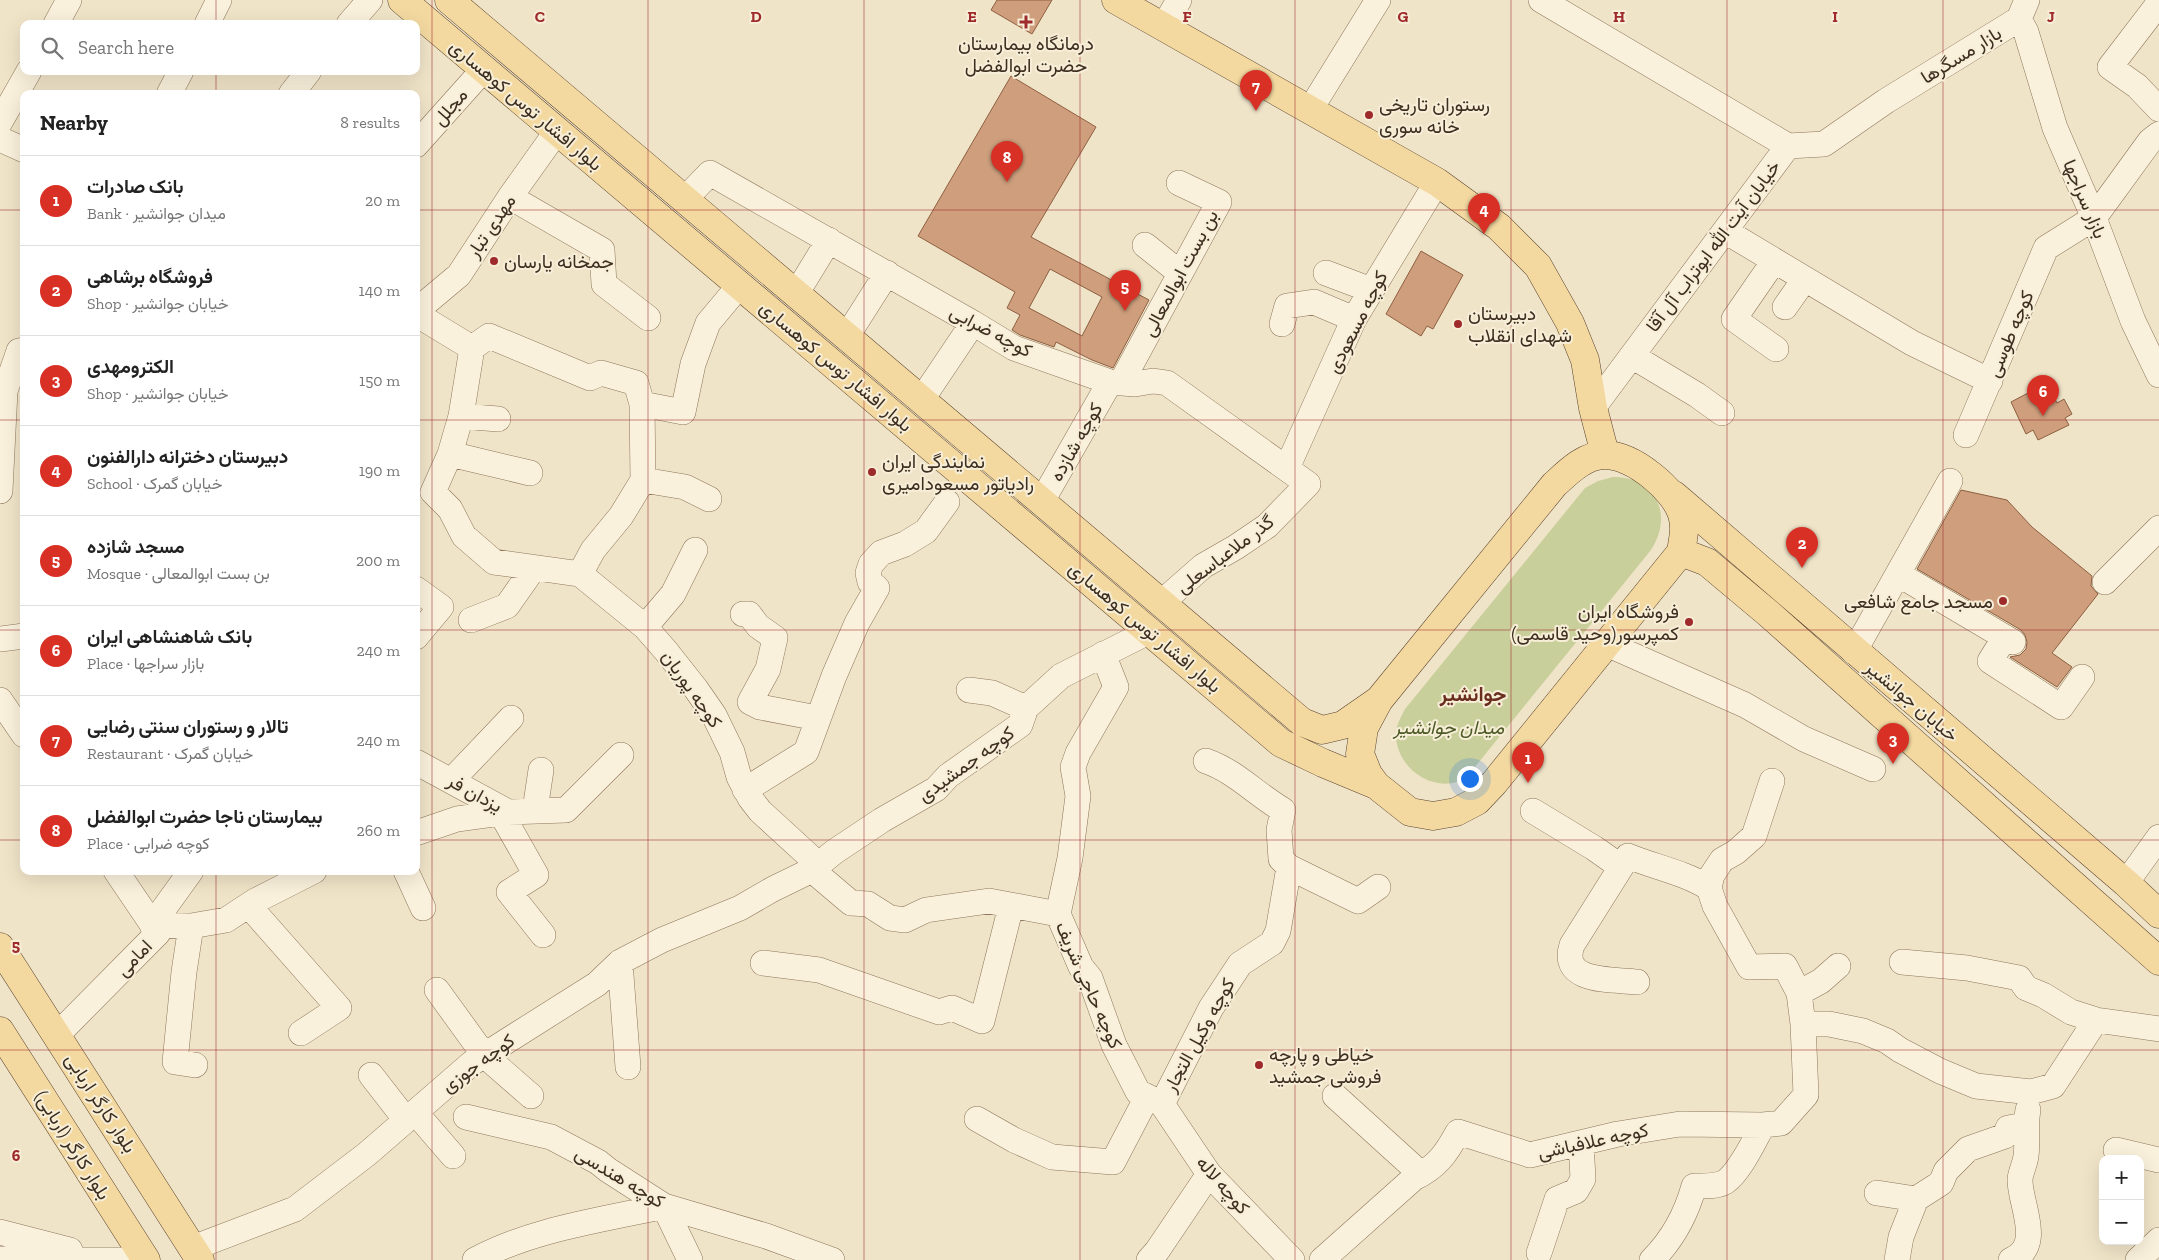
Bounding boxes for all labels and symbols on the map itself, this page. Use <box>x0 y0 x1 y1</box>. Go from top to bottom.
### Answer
text: C <box>535 7 545 26</box>
text: D <box>750 7 762 26</box>
text: E <box>967 7 977 26</box>
text: F <box>1182 7 1192 26</box>
text: G <box>1398 7 1409 26</box>
text: H <box>1613 7 1625 26</box>
text: I <box>1832 7 1838 26</box>
text: J <box>2047 7 2055 26</box>
marker: درمانگاه بیمارستان حضرت ابوالفضل <box>1019 15 1033 29</box>
street label: بازار مسگرها <box>1916 21 2006 89</box>
place label: درمانگاه بیمارستان حضرت ابوالفضل <box>958 32 1094 77</box>
street label: بلوار افشار توس کوهساری <box>445 34 607 176</box>
pin: 7 <box>1240 70 1272 111</box>
street label: مجلل <box>428 84 472 130</box>
place label: رستوران تاریخی خانه سوری <box>1379 93 1490 138</box>
marker: رستوران تاریخی خانه سوری <box>1363 109 1375 121</box>
pin: 8 <box>991 141 1023 182</box>
street label: خیابان آیت الله ابوتراب آل آقا <box>1641 155 1785 337</box>
street label: بازار سراجها <box>2058 156 2112 242</box>
street label: مهدی تبار <box>461 190 520 263</box>
pin: 4 <box>1468 193 1500 234</box>
street label: بن بست ابوالمعالی <box>1137 206 1223 340</box>
place label: جمخانه یارسان <box>504 250 614 273</box>
marker: جمخانه یارسان <box>488 255 500 267</box>
street label: کوچه مسعودی <box>1321 267 1394 378</box>
pin: 5 <box>1109 270 1141 311</box>
street label: کوچه طوسی <box>1981 287 2040 382</box>
street label: بلوار افشار توس کوهساری <box>755 295 917 437</box>
street label: کوچه ضرابی <box>945 300 1036 364</box>
place label: دبیرستان شهدای انقلاب <box>1468 302 1572 347</box>
marker: دبیرستان شهدای انقلاب <box>1452 318 1464 330</box>
pin: 6 <box>2027 375 2059 416</box>
street label: کوچه شازده <box>1044 399 1109 486</box>
place label: نمایندگی ایران رادیاتور مسعودامیری <box>882 450 1034 495</box>
marker: نمایندگی ایران رادیاتور مسعودامیری <box>866 466 878 478</box>
street label: گذر ملاعباسعلی <box>1172 510 1278 598</box>
pin: 2 <box>1786 527 1818 568</box>
street label: بلوار افشار توس کوهساری <box>1064 556 1226 698</box>
place label: مسجد جامع شافعی <box>1844 590 1993 615</box>
marker: مسجد جامع شافعی <box>1997 595 2009 607</box>
place label: فروشگاه ایران کمپرسور(وحید قاسمی) <box>1511 600 1679 647</box>
marker: فروشگاه ایران کمپرسور(وحید قاسمی) <box>1683 616 1695 628</box>
street label: کوچه پوریان <box>655 646 727 733</box>
street label: خیابان جوانشیر <box>1860 655 1963 747</box>
district label: جوانشیر <box>1439 682 1506 707</box>
park label: میدان جوانشیر <box>1393 716 1505 739</box>
street label: کوچه جمشیدی <box>913 721 1020 808</box>
pin: 3 <box>1877 723 1909 764</box>
pin: 1 <box>1512 742 1544 783</box>
your location <box>1457 766 1483 792</box>
street label: یزدان فر <box>443 768 506 817</box>
street label: کوچه حاجی شریف <box>1049 918 1127 1053</box>
street label: امامی <box>111 935 157 981</box>
text: 5 <box>12 936 20 955</box>
street label: کوچه وکیل التجار <box>1158 974 1241 1098</box>
street label: کوچه جوزی <box>437 1029 520 1099</box>
place label: خیاطی ‌‌و‌ پارچه فروشی جمشید <box>1269 1043 1381 1088</box>
street label: بلوار کارگر اربابی <box>60 1049 142 1157</box>
marker: خیاطی ‌‌و‌ پارچه فروشی جمشید <box>1253 1059 1265 1071</box>
street label: بلوار کارگر (اربابی) <box>30 1086 116 1204</box>
street label: کوچه علافباشی <box>1535 1118 1651 1166</box>
street label: کوچه هندسی <box>570 1141 669 1215</box>
text: 6 <box>12 1146 21 1165</box>
street label: کوچه لاله <box>1190 1151 1255 1220</box>

